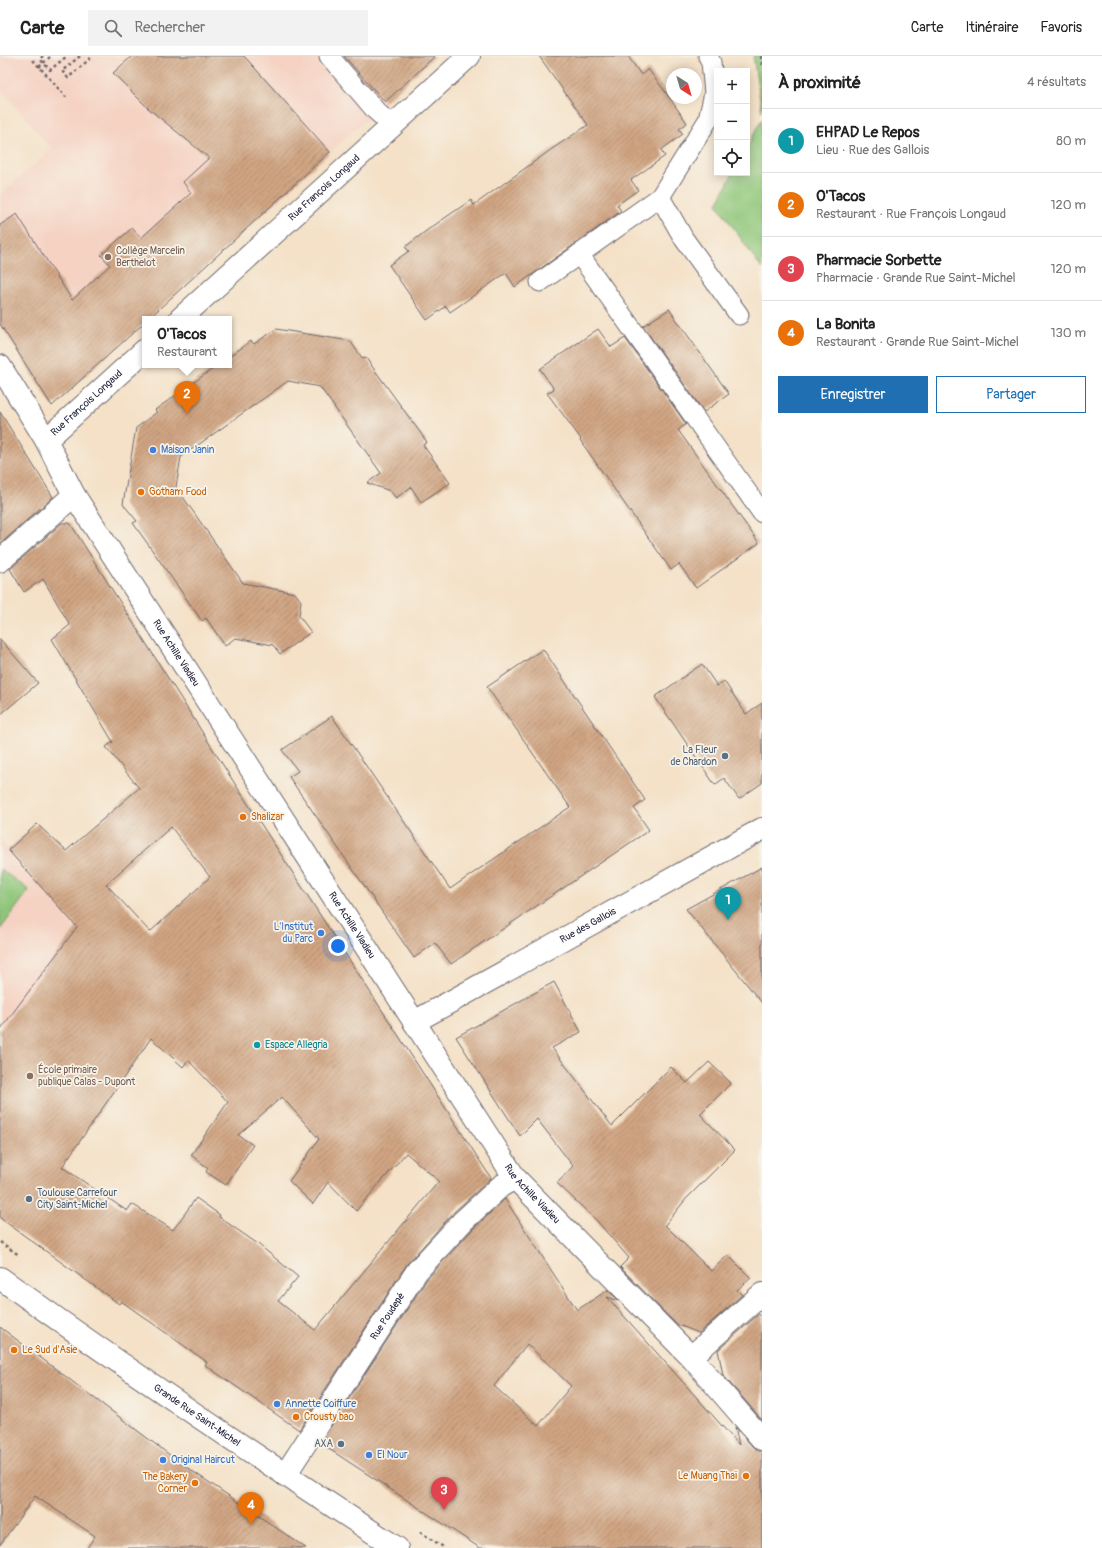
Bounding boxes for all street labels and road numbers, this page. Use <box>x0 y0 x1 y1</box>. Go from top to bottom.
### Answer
street label: Rue François Longaud <box>286 152 363 223</box>
street label: Rue François Longaud <box>48 367 125 439</box>
street label: Rue Achille Viadieu <box>150 617 202 689</box>
street label: Rue Achille Viadieu <box>326 890 378 961</box>
street label: Rue des Gallois <box>558 905 619 946</box>
street label: Rue Achille Viadieu <box>502 1162 563 1226</box>
street label: Rue Poudepé <box>368 1290 407 1342</box>
street label: Grande Rue Saint-Michel <box>151 1382 243 1449</box>

